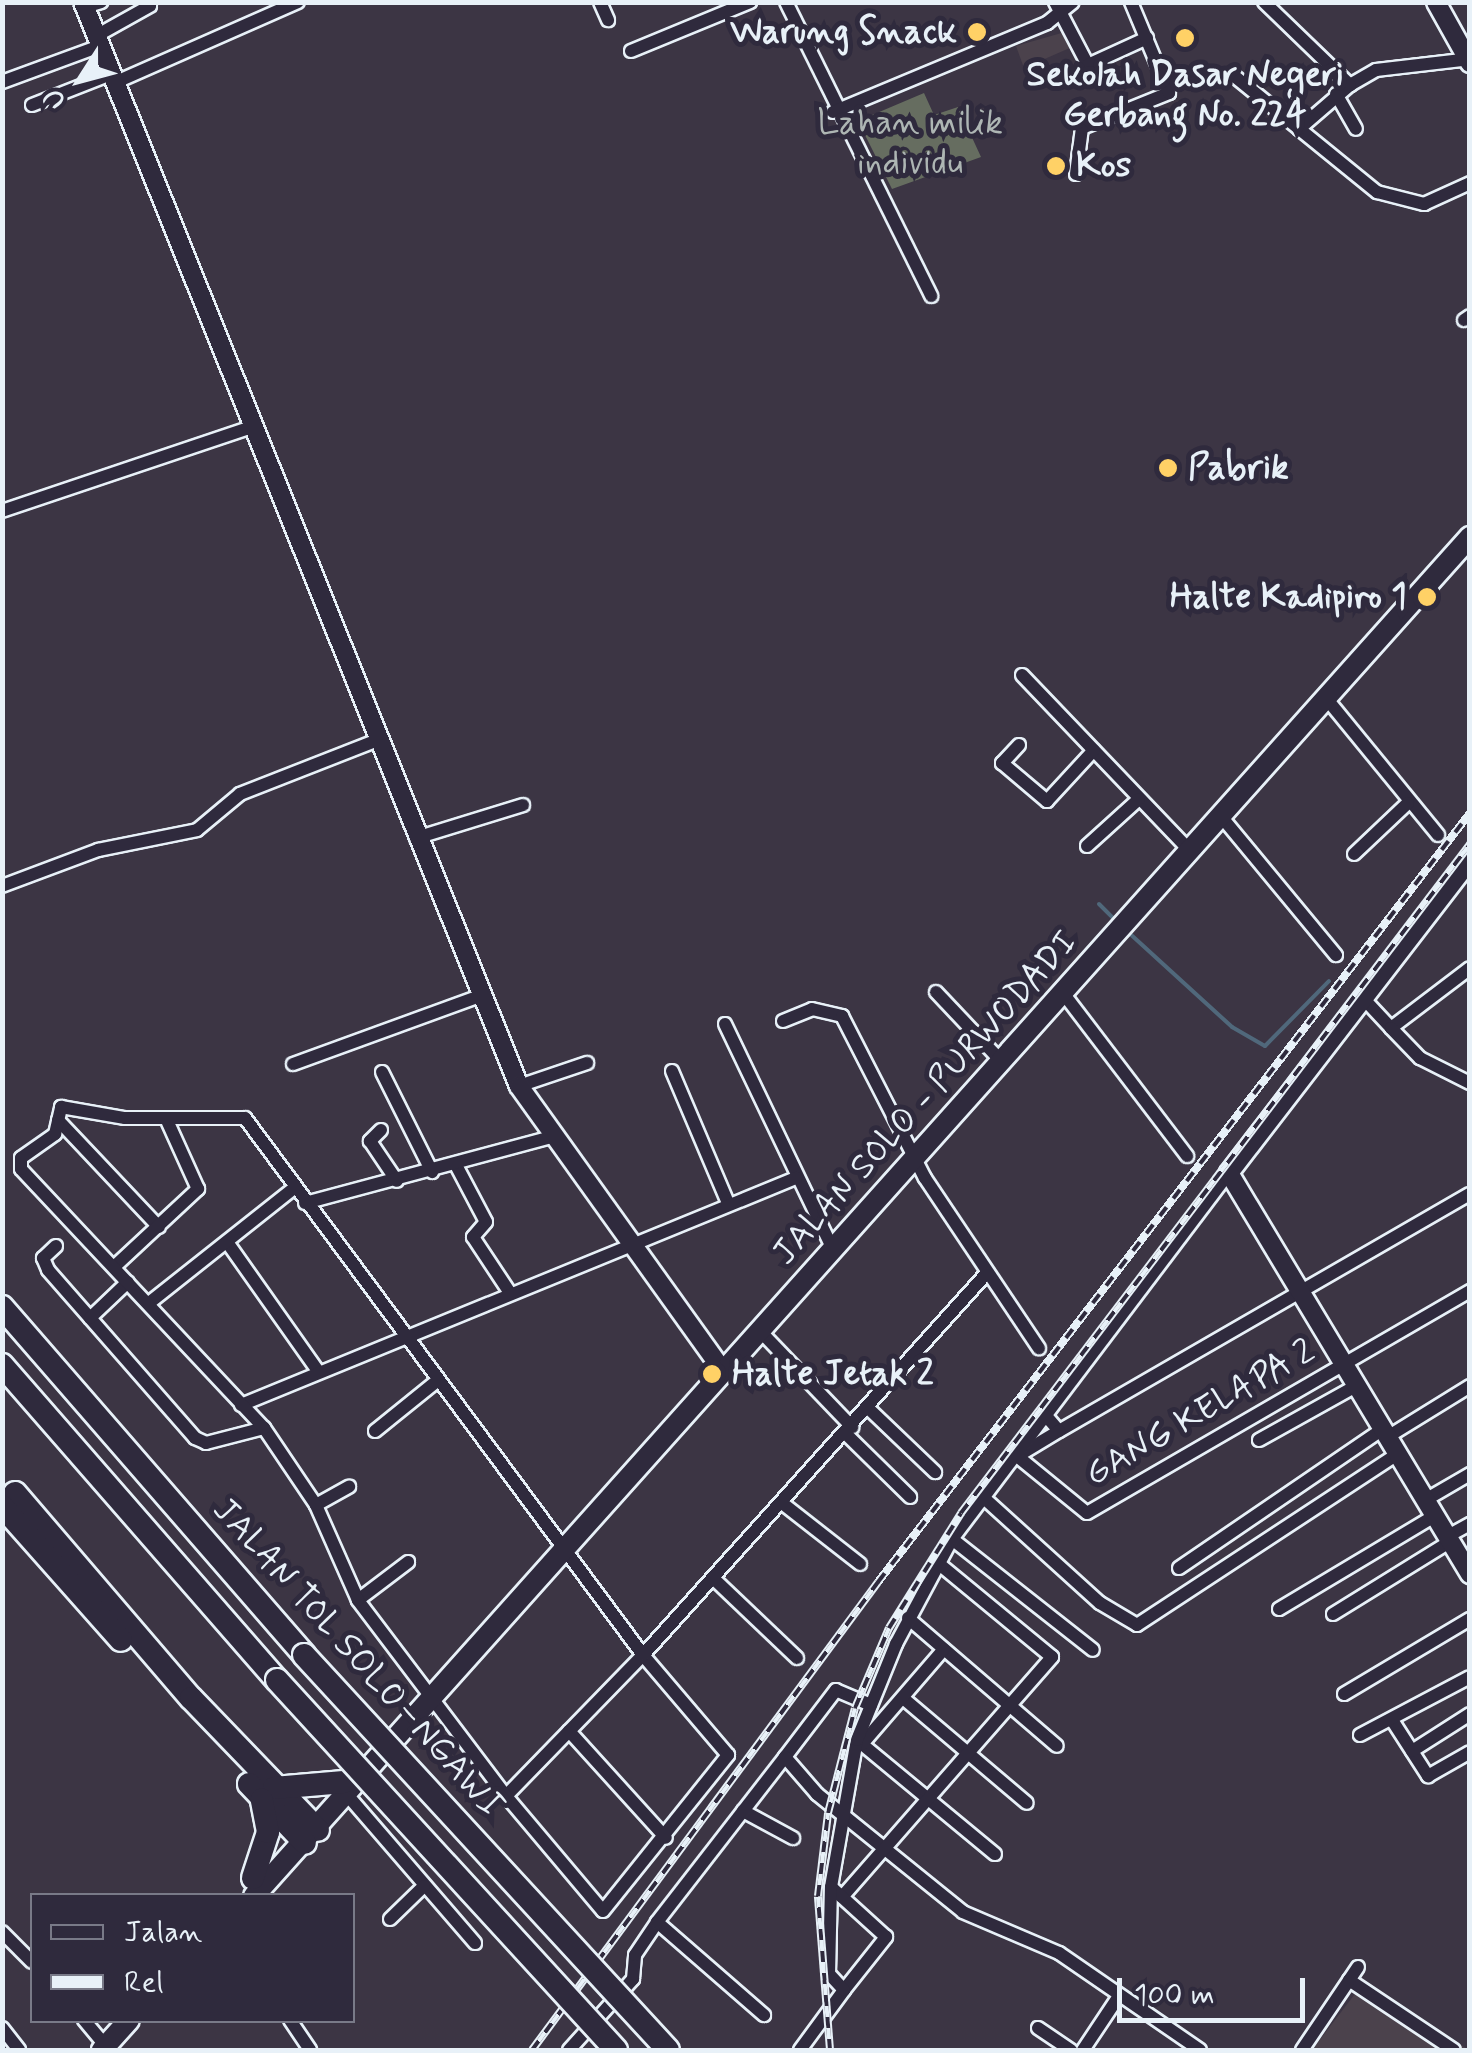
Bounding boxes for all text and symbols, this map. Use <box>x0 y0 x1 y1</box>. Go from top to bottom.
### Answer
place label: Warung Snack <box>740 11 957 53</box>
marker: Warung Snack <box>966 21 988 43</box>
marker: Sekolah Dasar Negeri Gerbang No. 224 <box>1174 27 1196 49</box>
north arrow <box>30 30 130 130</box>
place label: Sekolah Dasar Negeri Gerbang No. 224 <box>1024 54 1346 136</box>
text: U <box>35 80 76 116</box>
park label: Lahan milik individu <box>817 102 1003 184</box>
place label: Kos <box>1076 145 1131 187</box>
marker: Kos <box>1045 155 1067 177</box>
place label: Pabrik <box>1188 447 1289 489</box>
marker: Pabrik <box>1157 457 1179 479</box>
place label: Halte Kadipiro 1 <box>1173 576 1407 618</box>
marker: Halte Kadipiro 1 <box>1416 586 1438 608</box>
street label: JALAN SOLO - PURWODADI <box>763 922 1087 1274</box>
street label: GANG KELAPA 2 <box>1078 1330 1322 1496</box>
place label: Halte Jetak 2 <box>732 1353 933 1395</box>
marker: Halte Jetak 2 <box>701 1363 723 1385</box>
street label: JALAN TOL SOLO–NGAWI <box>204 1490 512 1826</box>
legend <box>30 1893 355 2023</box>
text: Jalan <box>124 1913 202 1952</box>
scale bar <box>1122 1958 1310 2020</box>
text: Rel <box>124 1963 164 2002</box>
text: 100 m <box>1134 1976 1215 2015</box>

